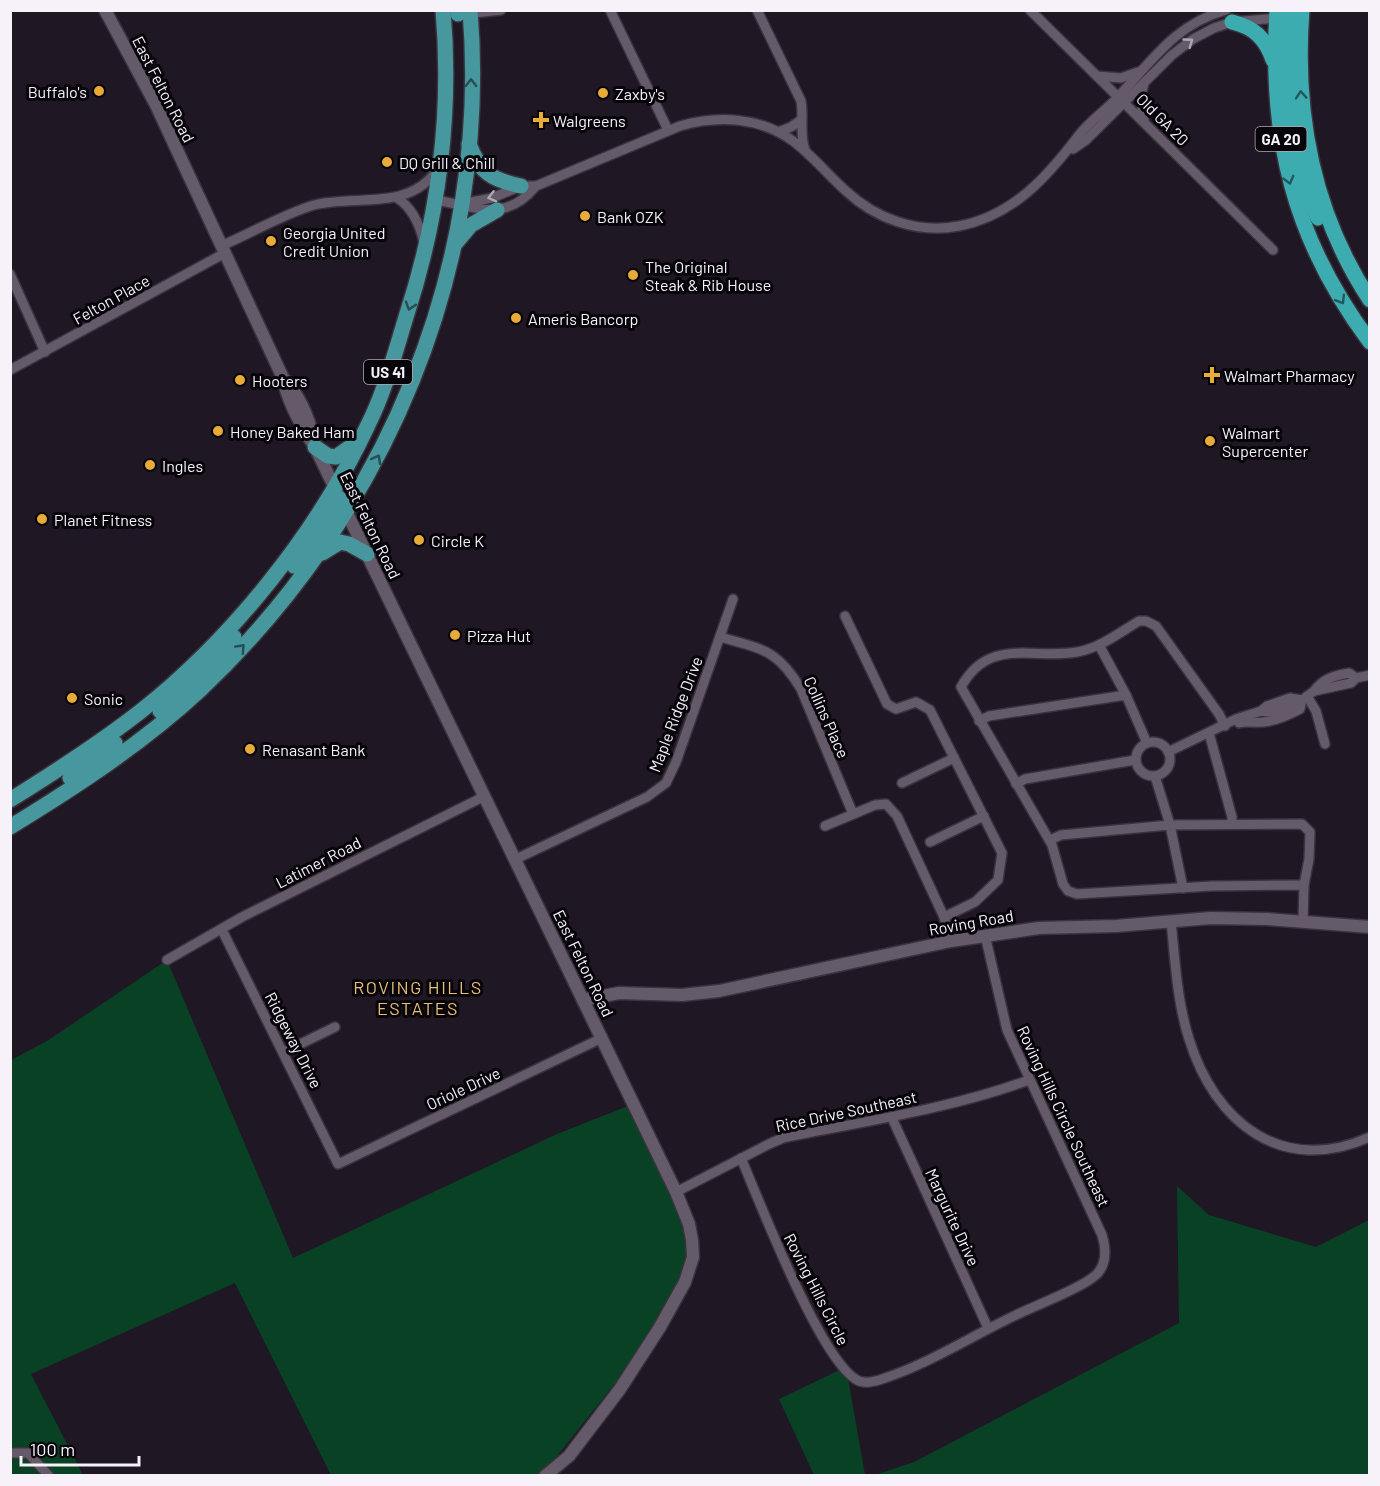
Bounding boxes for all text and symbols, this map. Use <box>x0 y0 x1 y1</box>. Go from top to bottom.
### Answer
street label: East Felton Road <box>129 33 199 145</box>
one-way arrow <box>1182 39 1193 50</box>
one-way arrow <box>465 79 477 88</box>
place label: Buffalo's <box>28 82 87 101</box>
marker: Buffalo's <box>92 84 106 98</box>
place label: Zaxby's <box>615 84 665 103</box>
marker: Zaxby's <box>596 86 610 100</box>
street label: Old GA 20 <box>1133 89 1193 149</box>
one-way arrow <box>1294 90 1307 99</box>
place label: Walgreens <box>553 111 626 130</box>
marker: Walgreens <box>534 113 548 127</box>
road number: GA 20 <box>1256 127 1306 151</box>
place label: DQ Grill & Chill <box>399 153 495 172</box>
marker: DQ Grill & Chill <box>380 155 394 169</box>
one-way arrow <box>1282 175 1295 185</box>
one-way arrow <box>487 190 497 203</box>
place label: Bank OZK <box>597 207 664 226</box>
marker: Bank OZK <box>578 209 592 223</box>
place label: Georgia United Credit Union <box>283 223 386 260</box>
marker: Georgia United Credit Union <box>264 234 278 248</box>
place label: The Original Steak & Rib House <box>645 257 771 294</box>
marker: The Original Steak & Rib House <box>626 268 640 282</box>
street label: Felton Place <box>69 270 153 328</box>
one-way arrow <box>1333 294 1345 304</box>
one-way arrow <box>405 300 417 311</box>
place label: Ameris Bancorp <box>528 309 638 328</box>
marker: Ameris Bancorp <box>509 311 523 325</box>
road number: US 41 <box>364 360 412 384</box>
place label: Walmart Pharmacy <box>1224 366 1355 385</box>
marker: Walmart Pharmacy <box>1205 368 1219 382</box>
place label: Hooters <box>252 371 307 390</box>
marker: Hooters <box>233 373 247 387</box>
place label: Honey Baked Ham <box>230 422 355 441</box>
place label: Walmart Supercenter <box>1222 423 1308 460</box>
marker: Honey Baked Ham <box>211 424 225 438</box>
marker: Walmart Supercenter <box>1203 434 1217 448</box>
one-way arrow <box>370 454 381 465</box>
place label: Ingles <box>162 456 203 475</box>
marker: Ingles <box>143 458 157 472</box>
street label: East Felton Road <box>337 468 405 582</box>
place label: Planet Fitness <box>54 510 152 529</box>
marker: Planet Fitness <box>35 512 49 526</box>
place label: Circle K <box>431 531 484 550</box>
marker: Circle K <box>412 533 426 547</box>
place label: Pizza Hut <box>467 626 531 645</box>
marker: Pizza Hut <box>448 628 462 642</box>
one-way arrow <box>234 645 245 655</box>
street label: Maple Ridge Drive <box>644 653 706 775</box>
street label: Collins Place <box>801 673 853 761</box>
place label: Sonic <box>84 689 123 708</box>
marker: Sonic <box>65 691 79 705</box>
place label: Renasant Bank <box>262 740 365 759</box>
marker: Renasant Bank <box>243 742 257 756</box>
street label: Latimer Road <box>272 832 364 892</box>
street label: Roving Road <box>927 905 1015 939</box>
street label: East Felton Road <box>550 906 618 1020</box>
district label: ROVING HILLS ESTATES <box>353 976 483 1019</box>
street label: Ridgeway Drive <box>262 989 326 1091</box>
street label: Roving Hills Circle Southeast <box>1014 1023 1114 1209</box>
street label: Oriole Drive <box>423 1063 503 1113</box>
street label: Rice Drive Southeast <box>774 1087 918 1135</box>
street label: Margurite Drive <box>922 1165 984 1269</box>
street label: Roving Hills Circle <box>781 1230 853 1348</box>
scale bar <box>21 1429 140 1467</box>
text: 100 m <box>30 1438 75 1460</box>

